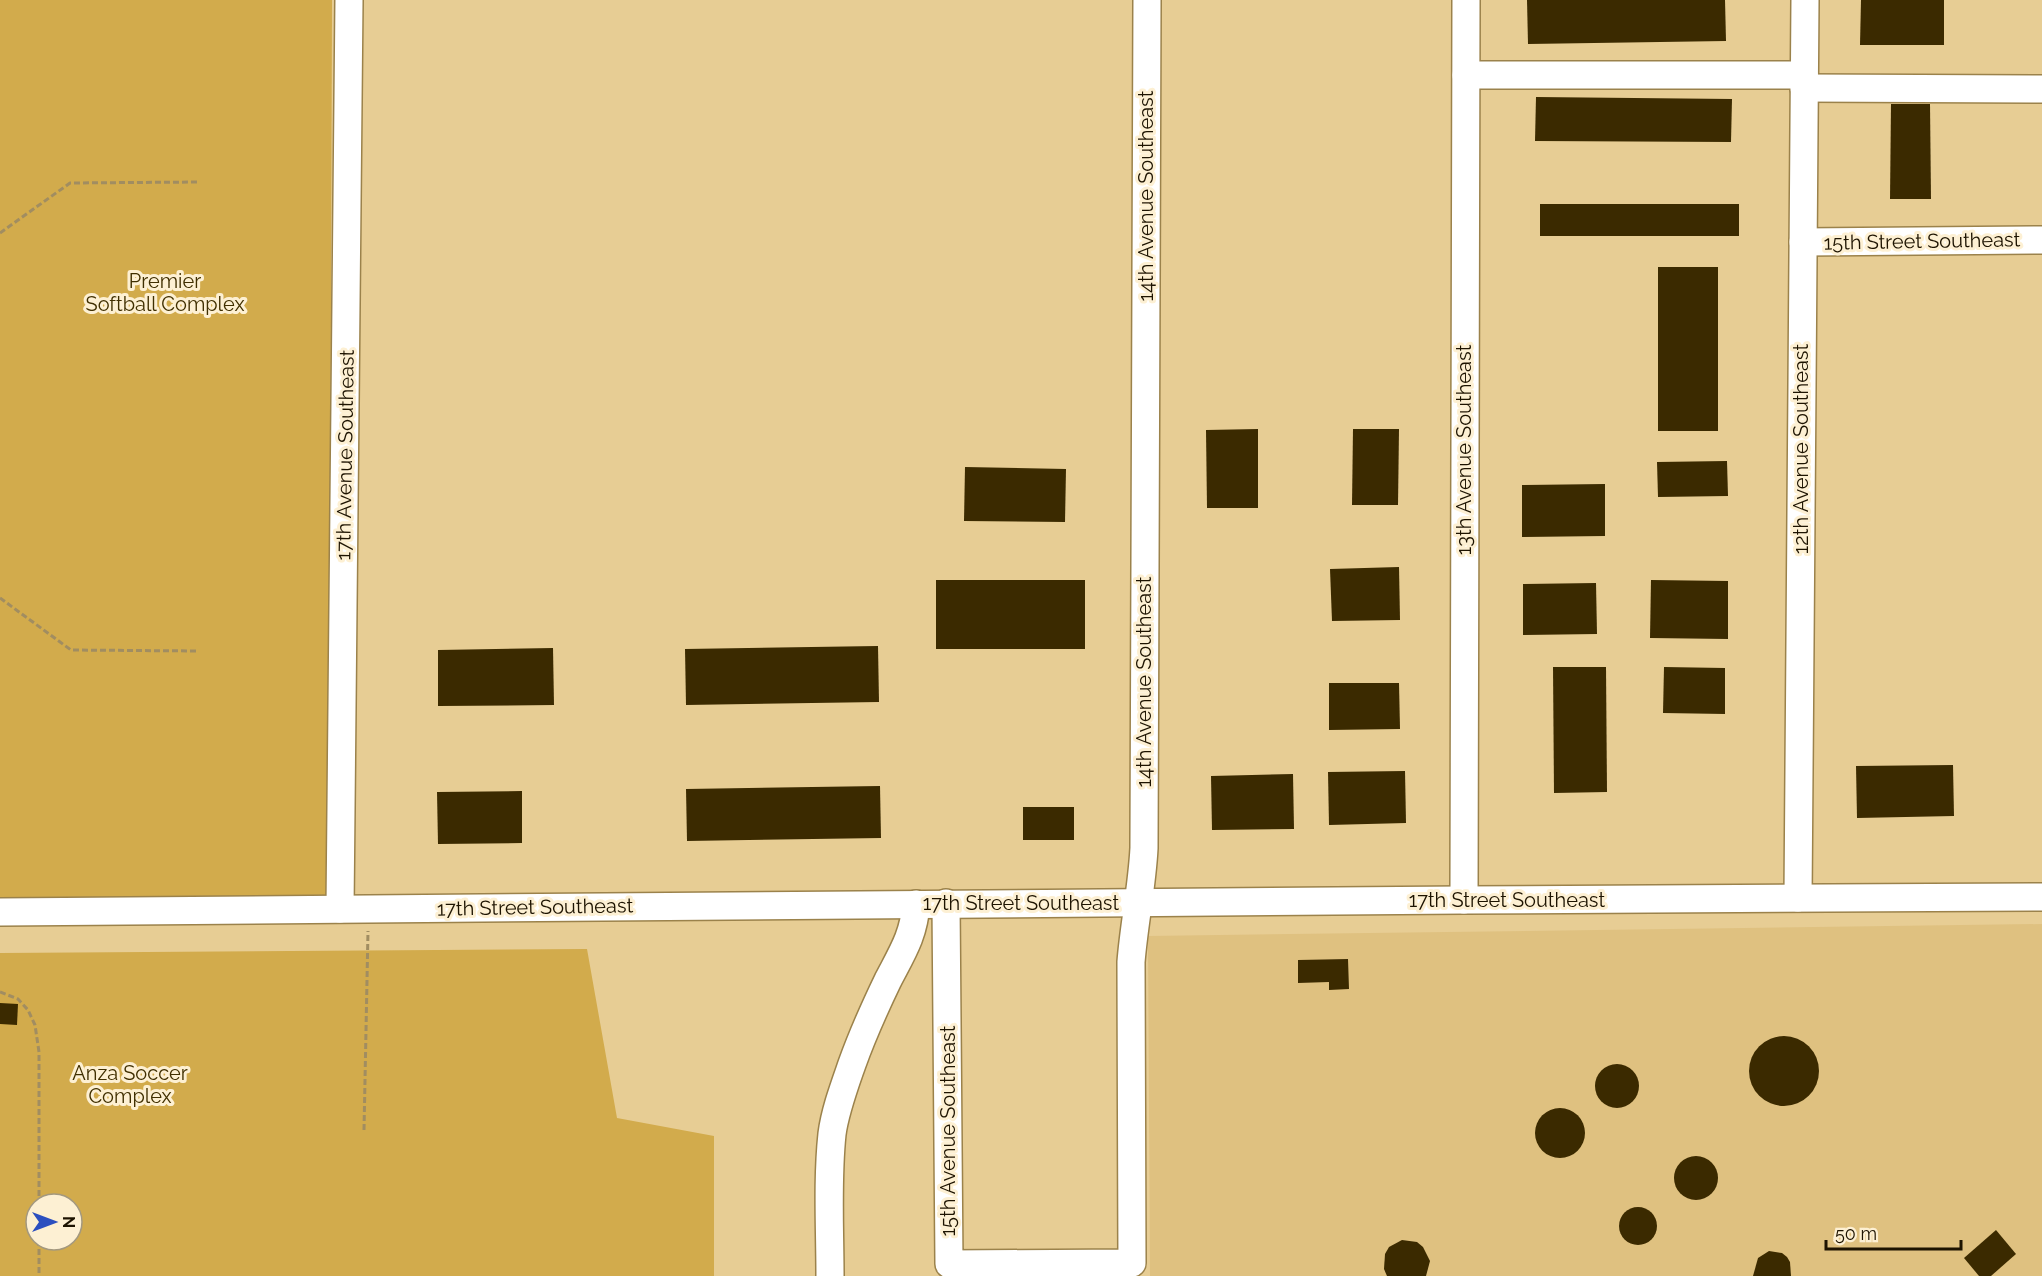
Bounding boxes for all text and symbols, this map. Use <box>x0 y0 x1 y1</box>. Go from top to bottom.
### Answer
street label: 14th Avenue Southeast <box>1134 90 1158 301</box>
street label: 15th Street Southeast <box>1823 227 2021 255</box>
park label: Premier Softball Complex <box>86 269 245 316</box>
street label: 13th Avenue Southeast <box>1452 344 1476 555</box>
street label: 12th Avenue Southeast <box>1789 344 1813 554</box>
street label: 17th Avenue Southeast <box>331 349 359 560</box>
street label: 14th Avenue Southeast <box>1132 576 1156 787</box>
street label: 17th Street Southeast <box>1409 888 1606 912</box>
street label: 17th Street Southeast <box>923 891 1120 915</box>
street label: 17th Street Southeast <box>437 893 634 921</box>
street label: 15th Avenue Southeast <box>936 1025 960 1236</box>
park label: Anza Soccer Complex <box>72 1061 188 1108</box>
north arrow <box>24 1192 84 1252</box>
scale bar <box>1826 1213 1961 1251</box>
text: N <box>59 1216 78 1228</box>
text: 50 m <box>1835 1223 1877 1244</box>

